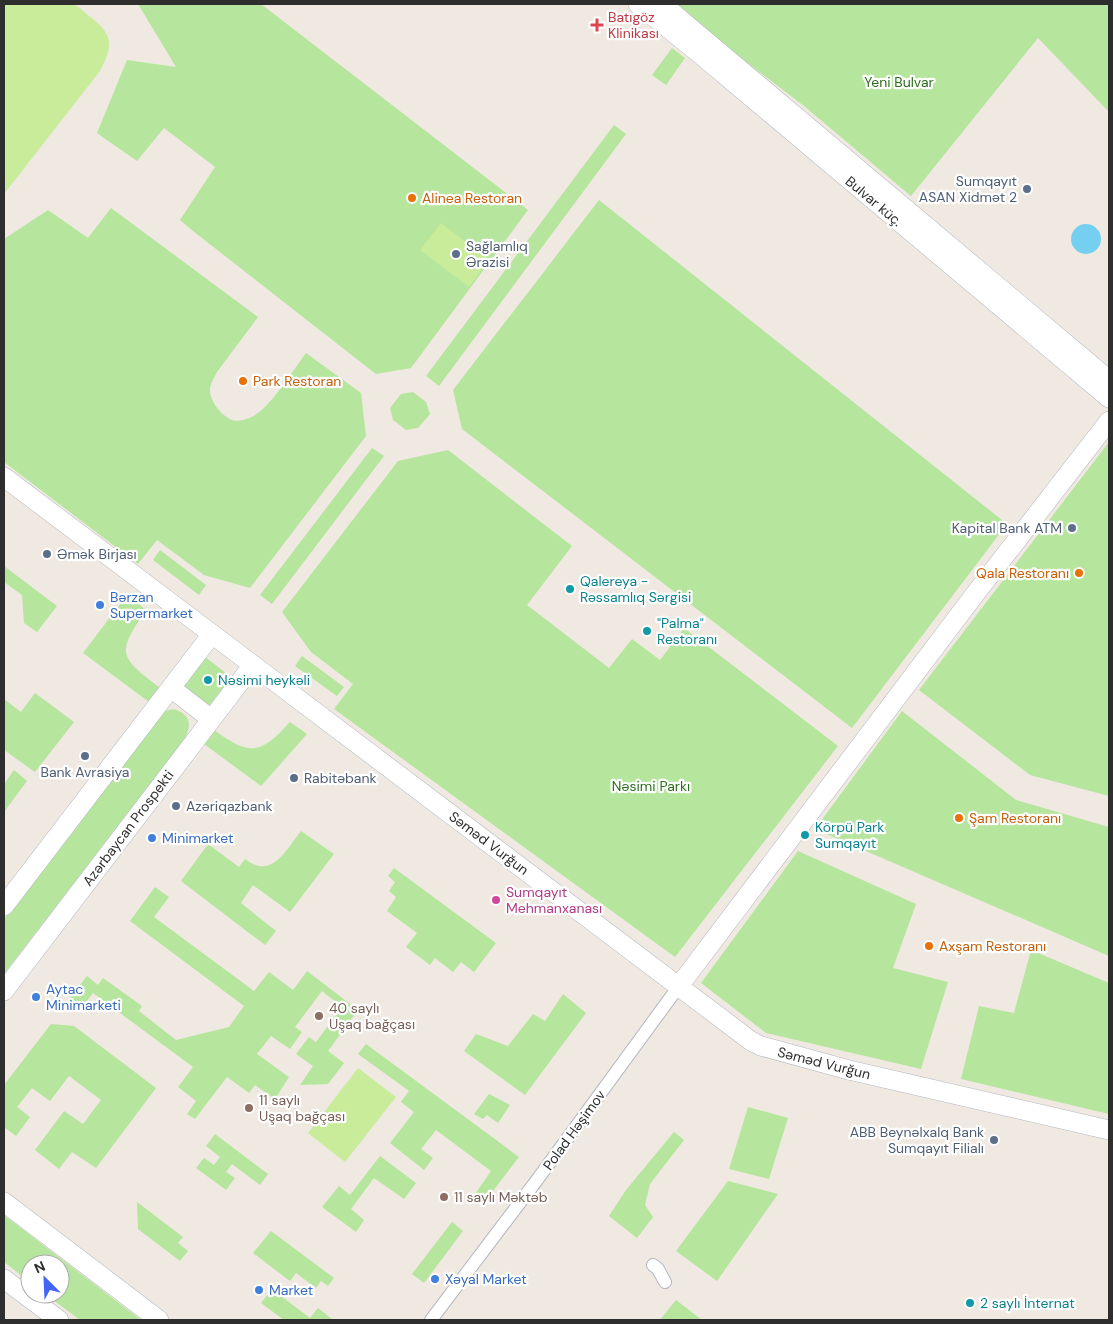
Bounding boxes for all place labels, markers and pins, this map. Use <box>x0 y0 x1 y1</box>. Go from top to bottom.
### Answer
place label: Batıgöz Klinikası <box>608 8 659 42</box>
marker: Batıgöz Klinikası <box>590 18 604 32</box>
place label: Sumqayıt ASAN Xidmət 2 <box>919 172 1017 206</box>
marker: Sumqayıt ASAN Xidmət 2 <box>1021 183 1033 195</box>
place label: Alinea Restoran <box>422 189 522 207</box>
marker: Alinea Restoran <box>406 192 418 204</box>
place label: Sağlamlıq Ərazisi <box>466 237 528 271</box>
marker: Sağlamlıq Ərazisi <box>450 248 462 260</box>
place label: Park Restoran <box>253 372 341 390</box>
marker: Park Restoran <box>237 375 249 387</box>
place label: Kapital Bank ATM <box>952 519 1062 537</box>
marker: Kapital Bank ATM <box>1066 522 1078 534</box>
place label: Əmək Birjası <box>57 545 137 563</box>
marker: Əmək Birjası <box>41 548 53 560</box>
place label: Qala Restoranı <box>976 564 1069 582</box>
marker: Qala Restoranı <box>1073 567 1085 579</box>
place label: Qalereya - Rəssamlıq Sərgisi <box>580 572 691 606</box>
marker: Qalereya - Rəssamlıq Sərgisi <box>564 583 576 595</box>
place label: Bərzan Supermarket <box>110 588 193 622</box>
marker: Bərzan Supermarket <box>94 599 106 611</box>
place label: "Palma" Restoranı <box>657 614 717 648</box>
marker: "Palma" Restoranı <box>641 625 653 637</box>
place label: Nəsimi heykəli <box>218 671 310 689</box>
marker: Nəsimi heykəli <box>202 674 214 686</box>
marker: Bank Avrasiya <box>79 750 91 762</box>
place label: Bank Avrasiya <box>41 763 129 781</box>
place label: Rabitəbank <box>304 769 377 787</box>
marker: Rabitəbank <box>288 772 300 784</box>
place label: Azəriqazbank <box>186 797 272 815</box>
marker: Azəriqazbank <box>170 800 182 812</box>
place label: Şam Restoranı <box>969 809 1061 827</box>
marker: Şam Restoranı <box>953 812 965 824</box>
place label: Körpü Park Sumqayıt <box>815 818 884 852</box>
place label: Minimarket <box>162 829 234 847</box>
marker: Körpü Park Sumqayıt <box>799 829 811 841</box>
marker: Minimarket <box>146 832 158 844</box>
place label: Sumqayıt Mehmanxanası <box>506 883 602 917</box>
marker: Sumqayıt Mehmanxanası <box>490 894 502 906</box>
place label: Axşam Restoranı <box>939 937 1046 955</box>
marker: Axşam Restoranı <box>923 940 935 952</box>
place label: Aytac Minimarketi <box>46 980 121 1014</box>
marker: Aytac Minimarketi <box>30 991 42 1003</box>
place label: 40 saylı Uşaq bağçası <box>329 999 415 1033</box>
marker: 40 saylı Uşaq bağçası <box>313 1010 325 1022</box>
place label: 11 saylı Uşaq bağçası <box>259 1091 345 1125</box>
marker: 11 saylı Uşaq bağçası <box>243 1102 255 1114</box>
place label: ABB Beynəlxalq Bank Sumqayıt Filialı <box>850 1123 984 1157</box>
marker: ABB Beynəlxalq Bank Sumqayıt Filialı <box>988 1134 1000 1146</box>
place label: 11 saylı Məktəb <box>454 1188 548 1206</box>
marker: 11 saylı Məktəb <box>438 1191 450 1203</box>
place label: Xəyal Market <box>445 1270 527 1288</box>
marker: Xəyal Market <box>429 1273 441 1285</box>
place label: Market <box>269 1281 313 1299</box>
marker: Market <box>253 1284 265 1296</box>
place label: 2 saylı İnternat <box>980 1294 1075 1312</box>
marker: 2 saylı İnternat <box>964 1297 976 1309</box>

